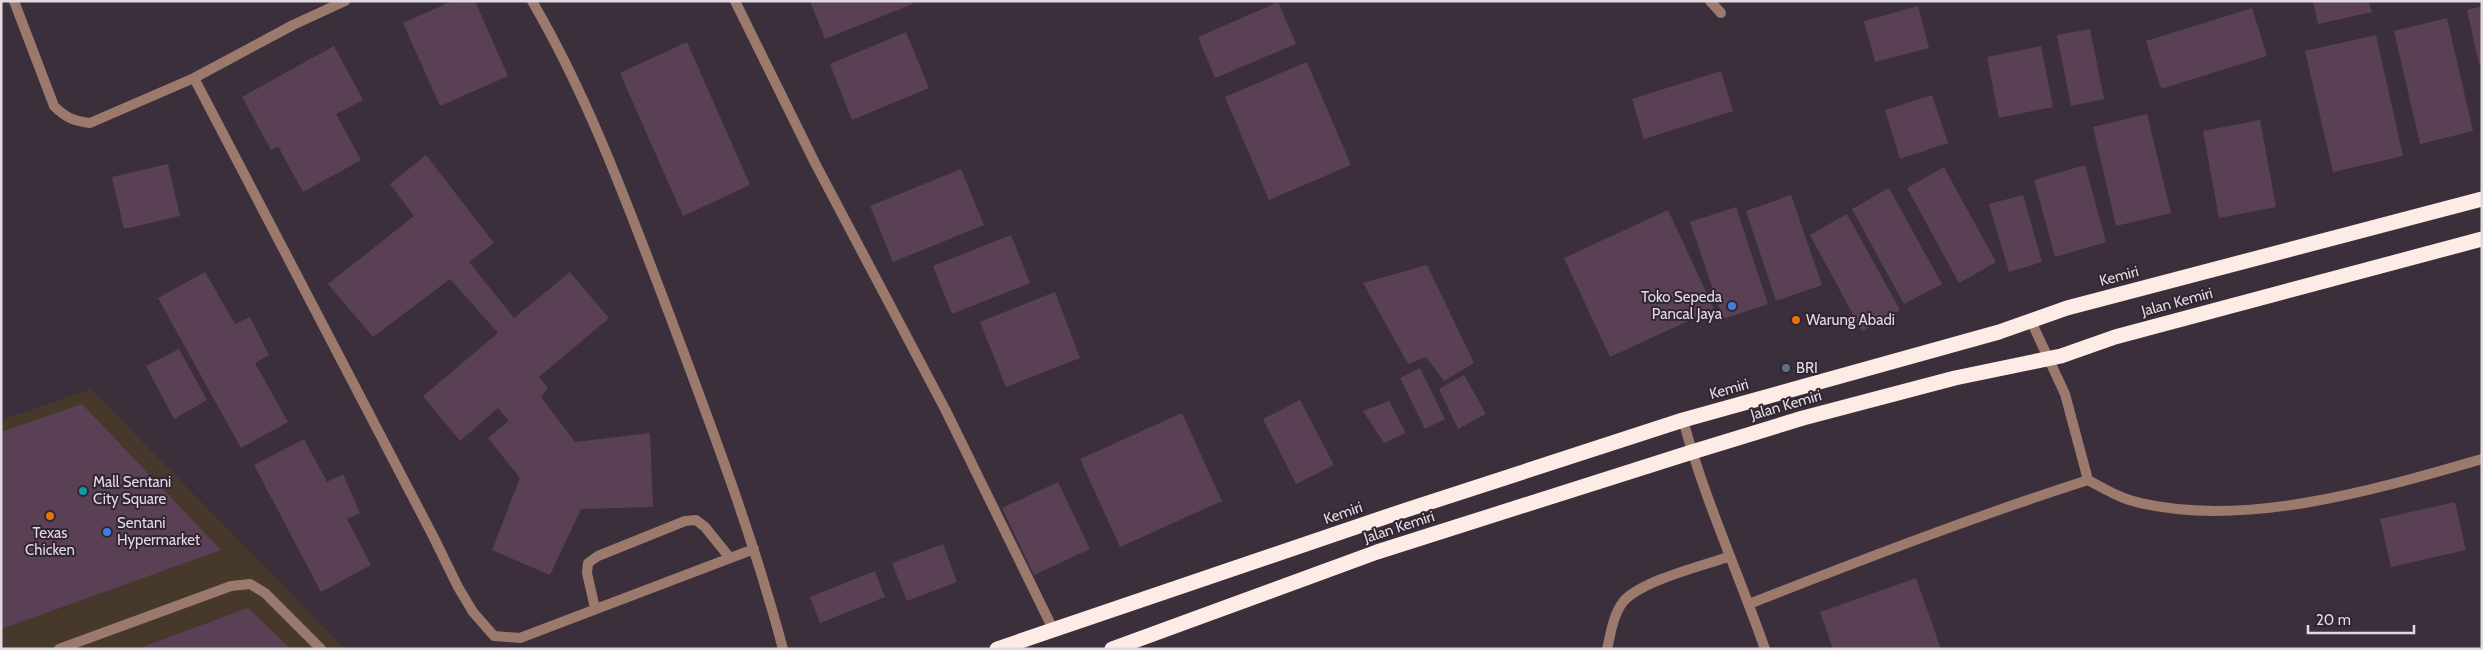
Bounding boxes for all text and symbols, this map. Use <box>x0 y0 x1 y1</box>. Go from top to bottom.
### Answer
street label: Kemiri <box>2097 262 2141 290</box>
street label: Jalan Kemiri <box>2138 284 2215 320</box>
place label: Toko Sepeda Pancal Jaya <box>1641 288 1723 323</box>
marker: Toko Sepeda Pancal Jaya <box>1726 300 1738 312</box>
place label: Warung Abadi <box>1806 311 1895 329</box>
marker: Warung Abadi <box>1790 314 1802 326</box>
place label: BRI <box>1796 359 1818 377</box>
marker: BRI <box>1780 362 1792 374</box>
street label: Kemiri <box>1707 375 1751 403</box>
street label: Jalan Kemiri <box>1747 386 1824 424</box>
place label: Mall Sentani City Square <box>93 473 171 508</box>
marker: Mall Sentani City Square <box>77 485 89 497</box>
street label: Kemiri <box>1321 498 1365 528</box>
street label: Jalan Kemiri <box>1360 507 1437 547</box>
marker: Texas Chicken <box>44 510 56 522</box>
place label: Sentani Hypermarket <box>117 514 200 549</box>
place label: Texas Chicken <box>25 524 75 559</box>
marker: Sentani Hypermarket <box>101 526 113 538</box>
scale bar <box>2308 602 2414 634</box>
text: 20 m <box>2316 611 2351 629</box>

